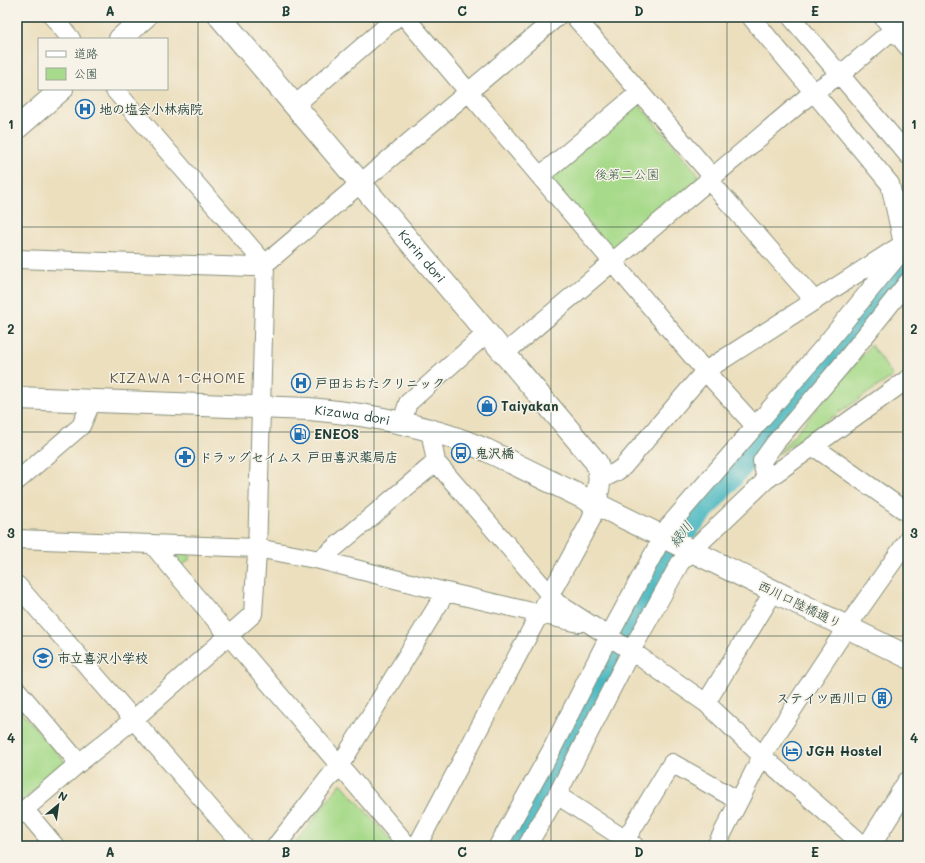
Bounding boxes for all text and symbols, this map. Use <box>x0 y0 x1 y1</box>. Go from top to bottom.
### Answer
text: A <box>105 2 115 19</box>
text: B <box>282 2 291 19</box>
text: C <box>457 2 467 19</box>
text: D <box>634 2 644 19</box>
text: E <box>811 2 819 19</box>
legend <box>38 38 168 90</box>
text: 道路 <box>74 45 98 61</box>
text: 公園 <box>74 65 98 81</box>
hospital icon: 地の塩会小林病院 <box>74 98 96 120</box>
place label: 地の塩会小林病院 <box>99 100 203 117</box>
text: 1 <box>8 115 14 132</box>
text: 1 <box>911 115 917 132</box>
park label: 後第二公園 <box>594 165 660 182</box>
street label: Karin dori <box>395 226 450 286</box>
text: 2 <box>7 320 15 337</box>
text: 2 <box>910 320 918 337</box>
district label: KIZAWA 1-CHOME <box>110 368 246 387</box>
hospital icon: 戸田おおたクリニック <box>290 372 312 394</box>
place label: 戸田おおたクリニック <box>315 374 445 391</box>
shop icon: Taiyakan <box>476 395 498 417</box>
place label: Taiyakan <box>501 397 559 415</box>
street label: Kizawa dori <box>314 401 392 428</box>
fuel station icon: ENEOS <box>289 423 311 445</box>
place label: ENEOS <box>314 425 359 442</box>
bus stop icon: 鬼沢橋 <box>450 442 472 464</box>
place label: 鬼沢橋 <box>475 444 514 461</box>
pharmacy icon: ドラッグセイムス 戸田喜沢薬局店 <box>174 446 196 468</box>
place label: ドラッグセイムス 戸田喜沢薬局店 <box>199 448 398 465</box>
water label: 緑川 <box>665 517 697 551</box>
text: 3 <box>7 524 15 541</box>
text: 3 <box>910 524 918 541</box>
street label: 西川口陸橋通り <box>756 576 845 631</box>
school or university icon: 市立喜沢小学校 <box>32 647 54 669</box>
place label: 市立喜沢小学校 <box>57 649 148 666</box>
building icon: ステイツ西川口 <box>871 687 893 709</box>
place label: ステイツ西川口 <box>776 689 868 706</box>
text: 4 <box>7 729 15 746</box>
text: 4 <box>910 729 918 746</box>
hotel icon: JGH Hostel <box>781 740 803 762</box>
place label: JGH Hostel <box>806 742 882 759</box>
north arrow <box>38 785 78 825</box>
text: N <box>56 787 70 804</box>
text: A <box>105 843 115 860</box>
text: B <box>282 843 291 860</box>
text: C <box>457 843 467 860</box>
text: D <box>634 843 644 860</box>
text: E <box>811 843 819 860</box>

